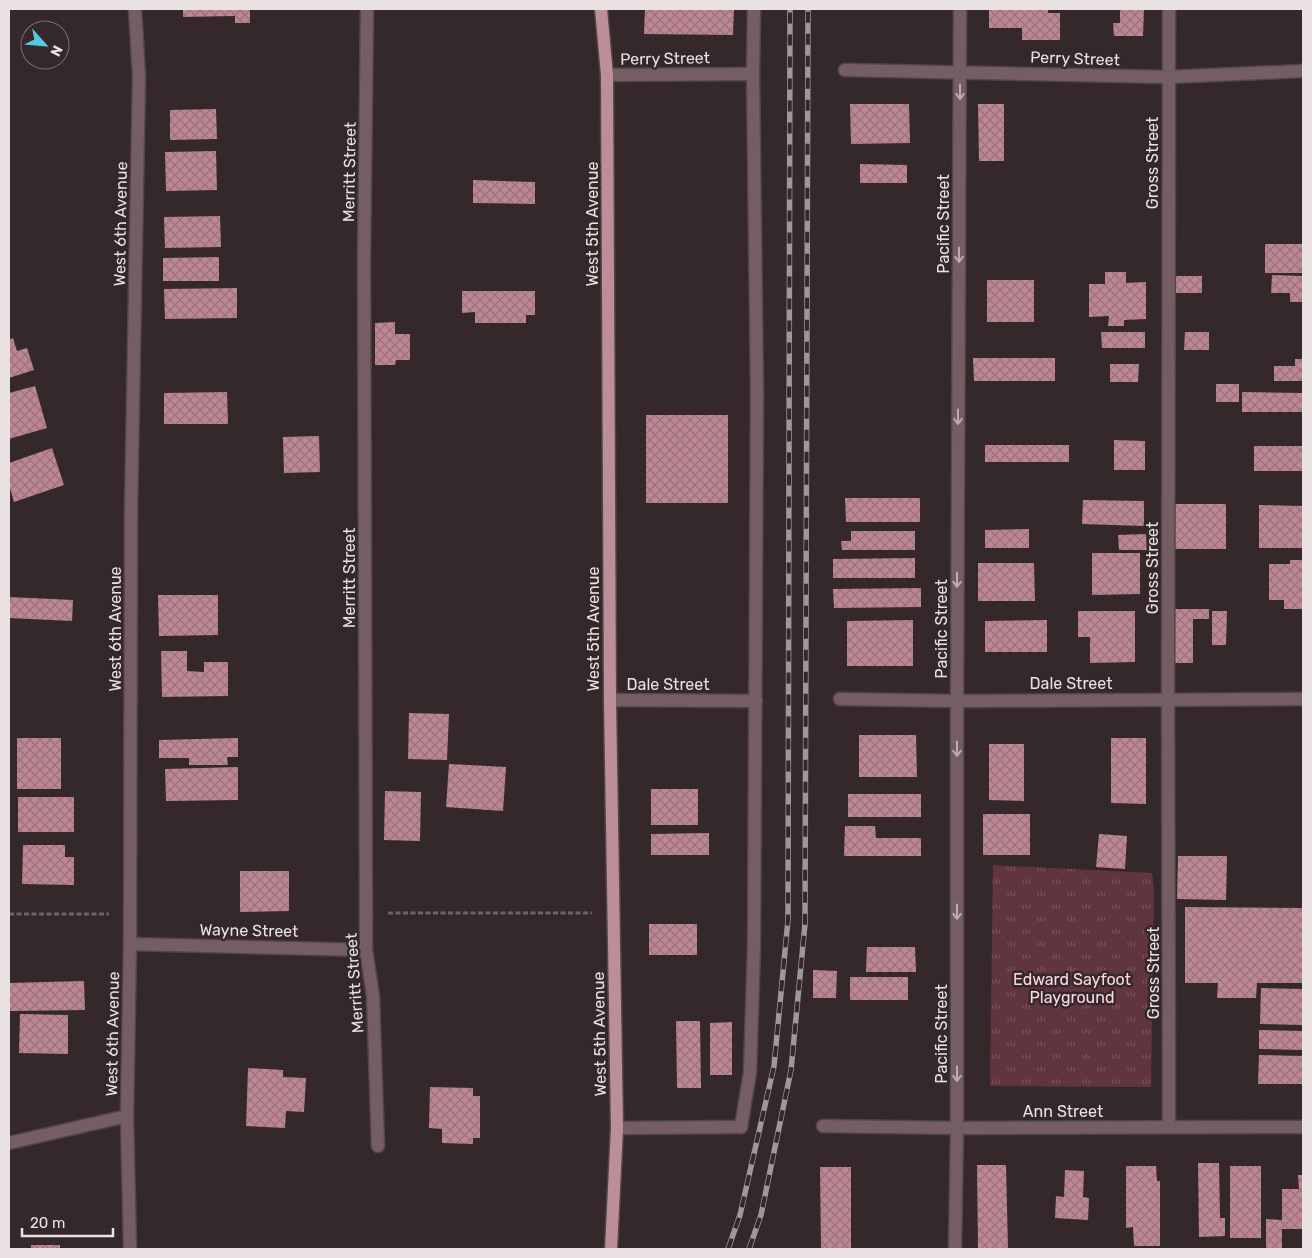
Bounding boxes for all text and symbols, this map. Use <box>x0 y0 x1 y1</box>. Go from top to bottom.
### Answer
north arrow <box>20 20 70 70</box>
text: N <box>46 42 66 59</box>
street label: Perry Street <box>1030 47 1120 70</box>
street label: Perry Street <box>620 48 710 69</box>
one-way arrow <box>955 84 965 100</box>
street label: Gross Street <box>1143 117 1162 209</box>
street label: Merritt Street <box>339 122 360 222</box>
street label: West 6th Avenue <box>110 161 131 287</box>
street label: West 5th Avenue <box>583 162 602 286</box>
street label: Pacific Street <box>934 174 953 274</box>
one-way arrow <box>954 246 964 263</box>
one-way arrow <box>953 409 963 425</box>
street label: Gross Street <box>1143 522 1162 614</box>
street label: Merritt Street <box>340 528 359 628</box>
street label: West 6th Avenue <box>106 566 125 691</box>
street label: West 5th Avenue <box>584 567 603 691</box>
one-way arrow <box>952 572 962 588</box>
street label: Pacific Street <box>932 579 951 679</box>
street label: Dale Street <box>1030 674 1112 693</box>
street label: Dale Street <box>627 675 709 694</box>
one-way arrow <box>952 741 962 757</box>
one-way arrow <box>952 904 962 920</box>
street label: Wayne Street <box>199 920 299 941</box>
street label: Gross Street <box>1144 927 1163 1019</box>
street label: Merritt Street <box>342 932 367 1034</box>
park label: Edward Sayfoot Playground <box>1013 970 1131 1007</box>
street label: West 6th Avenue <box>102 971 123 1097</box>
street label: West 5th Avenue <box>589 971 610 1097</box>
street label: Pacific Street <box>932 984 951 1084</box>
one-way arrow <box>952 1066 962 1082</box>
street label: Ann Street <box>1023 1102 1103 1121</box>
scale bar <box>22 1206 114 1238</box>
text: 20 m <box>30 1214 65 1232</box>

